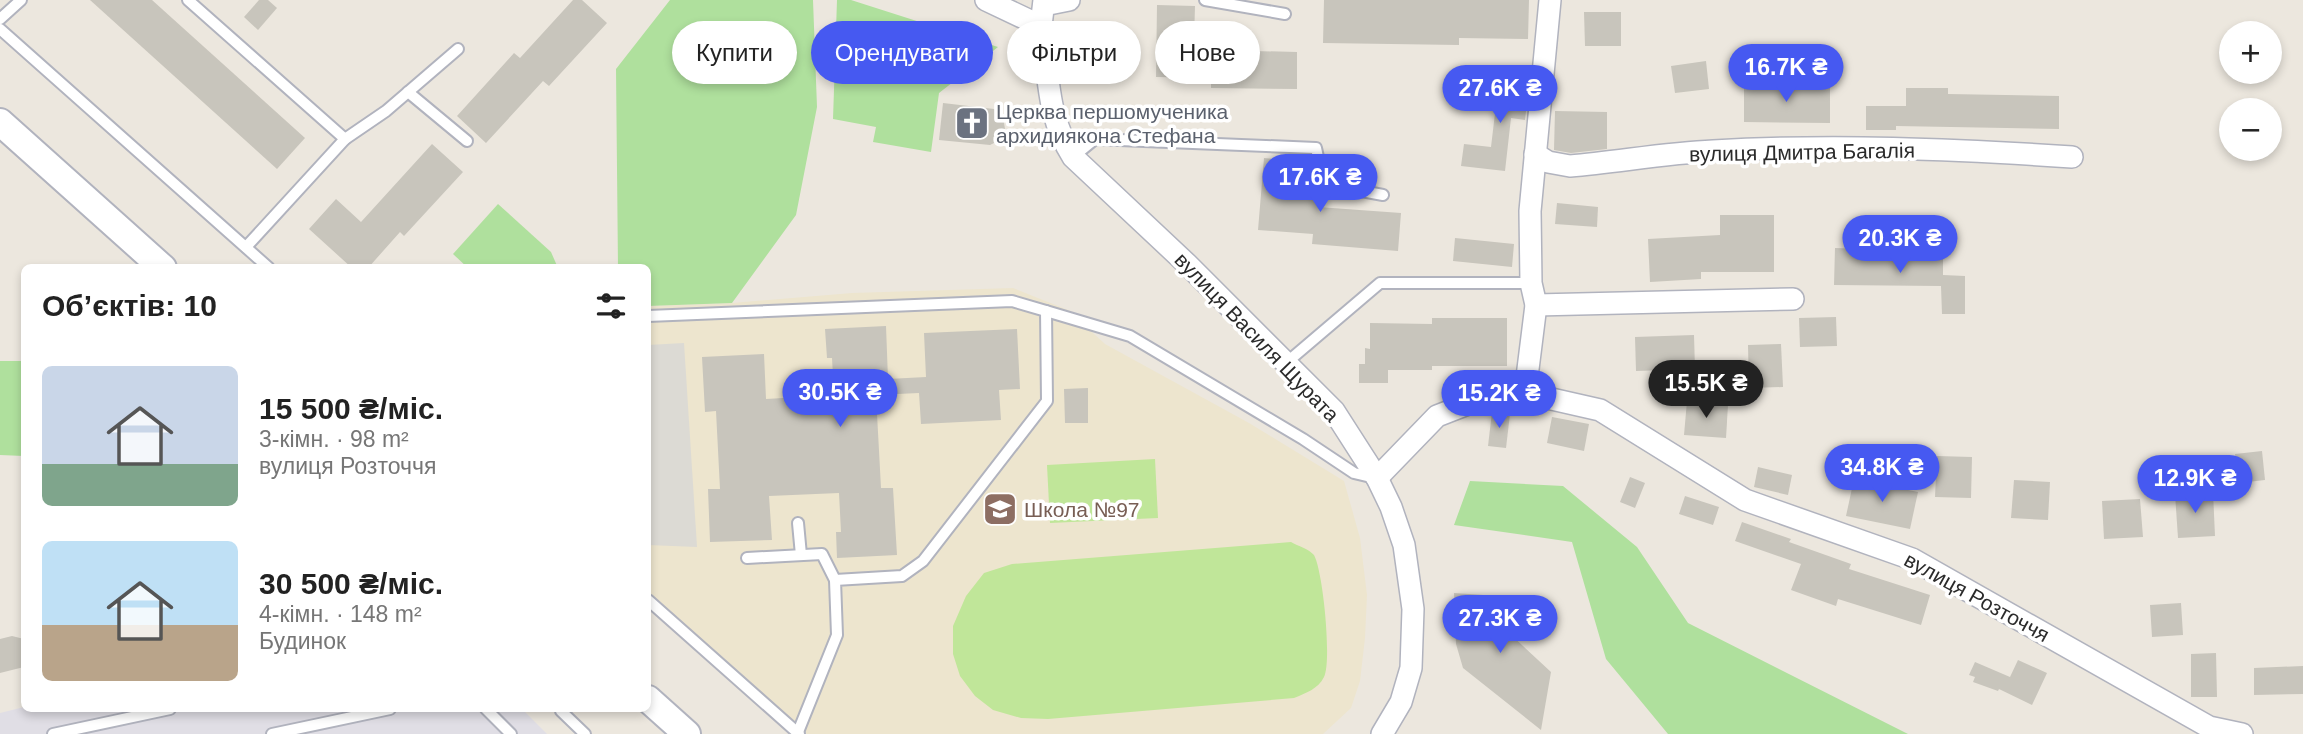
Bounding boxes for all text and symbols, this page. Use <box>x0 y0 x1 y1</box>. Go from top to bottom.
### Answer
chip: Купити <box>672 21 797 84</box>
chip: Орендувати <box>811 21 993 84</box>
chip: Фільтри <box>1007 21 1141 84</box>
chip: Нове <box>1155 21 1260 84</box>
map controls <box>2219 21 2282 161</box>
button: + <box>2219 21 2282 84</box>
pin: 16.7K ₴ <box>1721 44 1851 104</box>
text: 16.7K ₴ <box>1744 54 1828 80</box>
pin: 27.6K ₴ <box>1435 66 1565 125</box>
text: 27.6K ₴ <box>1458 75 1542 101</box>
button: − <box>2219 98 2282 161</box>
place label: Церква першомученика архидиякона Стефана <box>996 100 1229 147</box>
church icon: Церква першомученика архидиякона Стефана <box>953 104 991 142</box>
street label: вулиця Дмитра Багалія <box>1689 139 1915 165</box>
pin: 17.6K ₴ <box>1255 154 1385 214</box>
text: 17.6K ₴ <box>1278 164 1362 190</box>
pin: 20.3K ₴ <box>1835 216 1965 275</box>
text: 20.3K ₴ <box>1858 225 1942 251</box>
street label: вулиця Василя Щурата <box>1170 248 1344 426</box>
icon: filters <box>592 287 630 325</box>
text: Об’єктів: 10 <box>42 289 217 322</box>
pin: 15.5K ₴ <box>1641 360 1771 420</box>
pin: 30.5K ₴ <box>775 370 905 429</box>
pin: 15.2K ₴ <box>1434 370 1564 430</box>
text: 15.5K ₴ <box>1664 370 1748 396</box>
text: 30.5K ₴ <box>798 379 882 405</box>
text: 15.2K ₴ <box>1457 380 1541 406</box>
text: 15 500 ₴/міс. <box>259 392 443 425</box>
icon: home <box>98 394 182 478</box>
text: 3-кімн. · 98 m² <box>259 426 409 452</box>
pin: 34.8K ₴ <box>1817 444 1947 504</box>
text: вулиця Розточчя <box>259 453 436 479</box>
text: 34.8K ₴ <box>1840 454 1924 480</box>
pin: 12.9K ₴ <box>2130 456 2260 515</box>
text: 12.9K ₴ <box>2153 465 2237 491</box>
school or university icon: Школа №97 <box>981 490 1019 528</box>
place label: Школа №97 <box>1024 498 1140 521</box>
street label: вулиця Розточчя <box>1901 548 2053 646</box>
text: 30 500 ₴/міс. <box>259 567 443 600</box>
icon: home <box>98 569 182 653</box>
pin: 27.3K ₴ <box>1435 596 1565 655</box>
text: 4-кімн. · 148 m² <box>259 601 422 627</box>
text: 27.3K ₴ <box>1458 605 1542 631</box>
text: Будинок <box>259 628 346 654</box>

